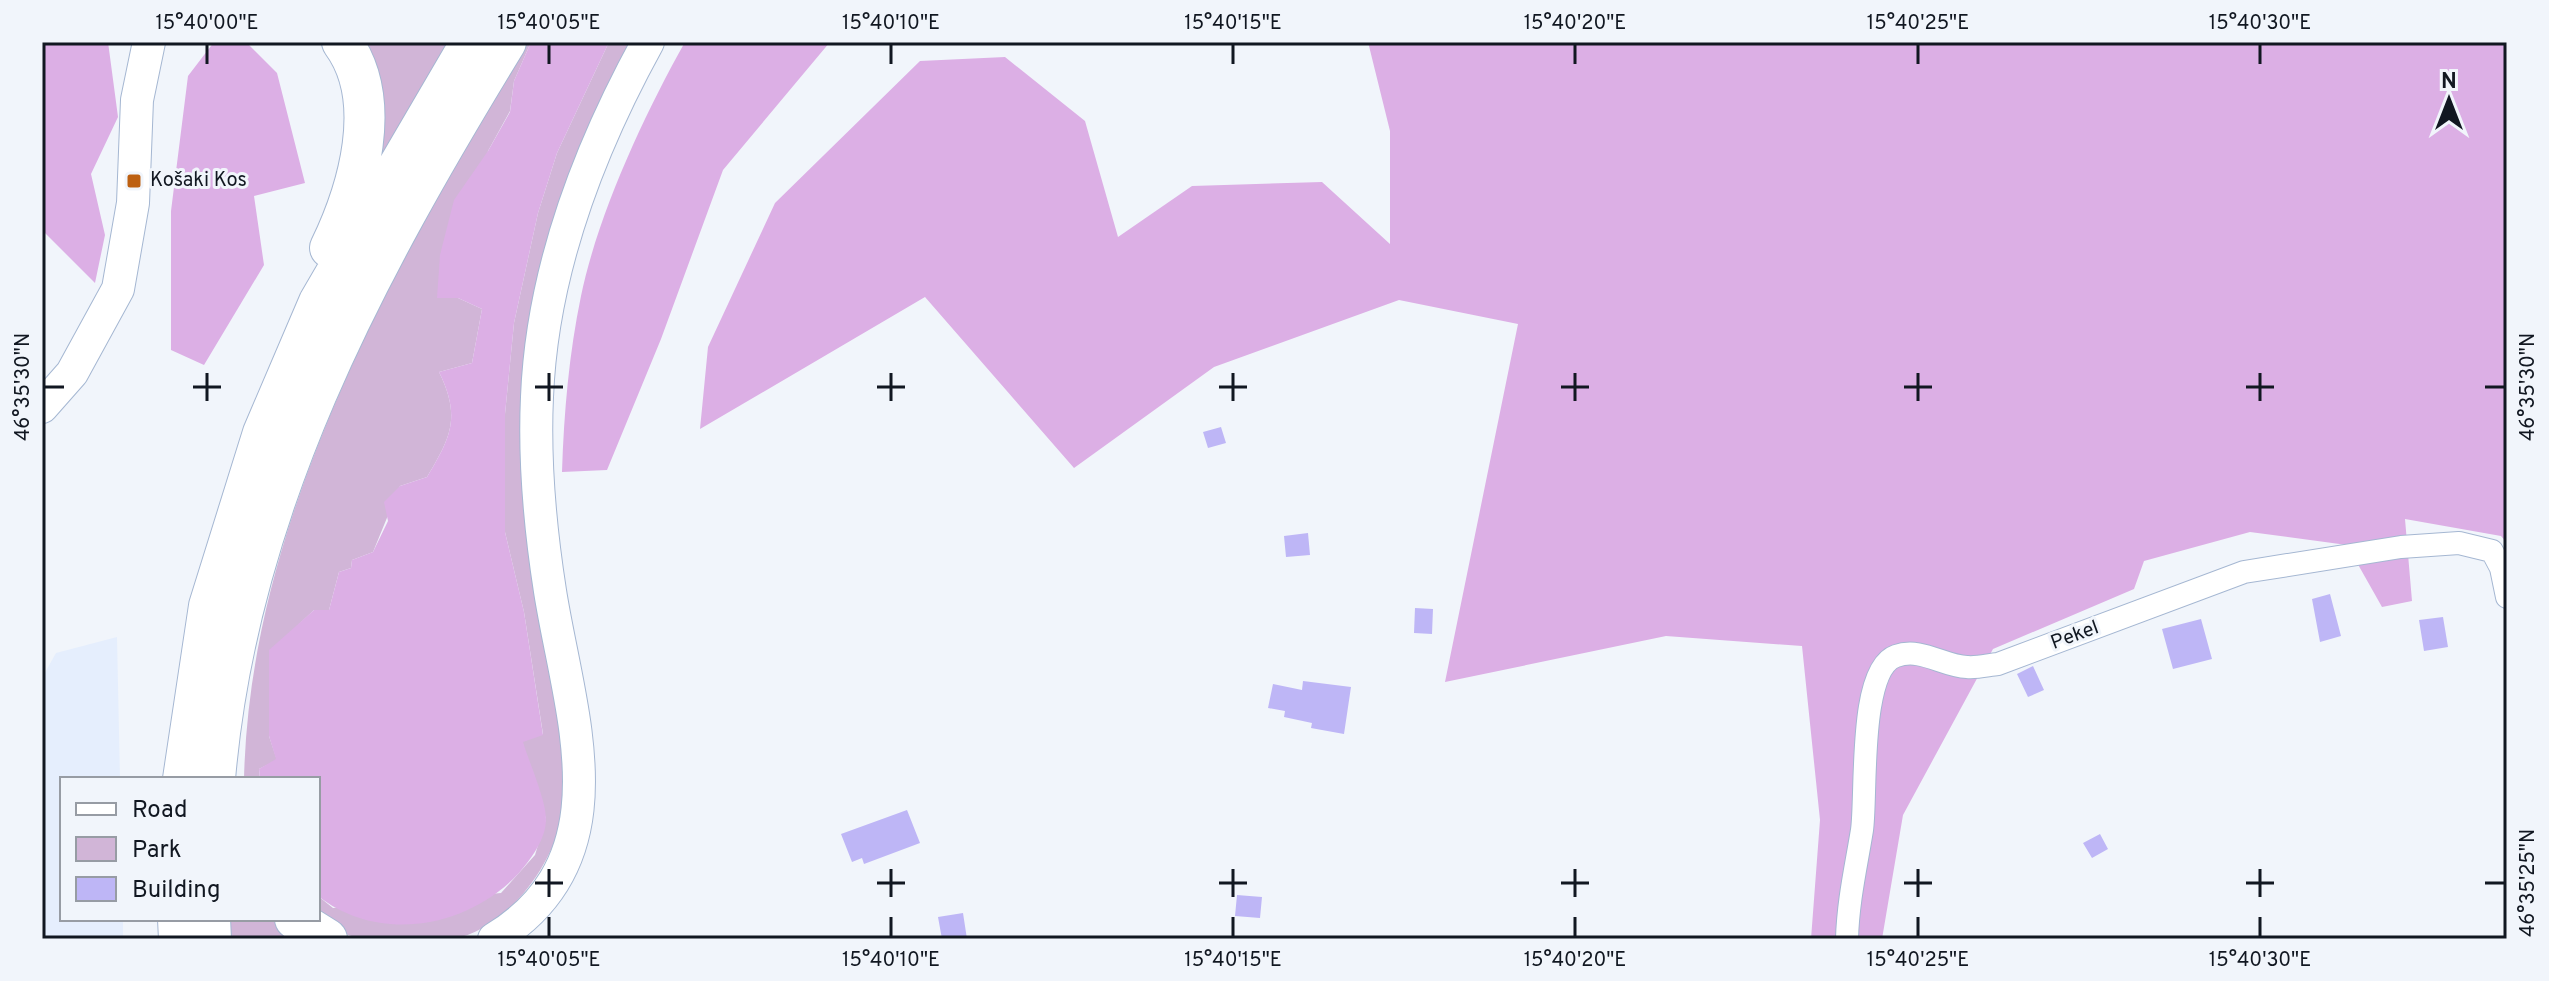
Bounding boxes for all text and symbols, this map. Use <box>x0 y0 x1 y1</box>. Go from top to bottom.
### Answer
text: 15°40'00"E <box>155 11 259 37</box>
text: 15°40'05"E <box>498 11 600 37</box>
text: 15°40'10"E <box>842 11 940 37</box>
text: 15°40'15"E <box>1184 11 1282 37</box>
text: 15°40'20"E <box>1524 11 1626 37</box>
text: 15°40'25"E <box>1867 11 1969 37</box>
text: 15°40'30"E <box>2209 11 2311 37</box>
north arrow <box>2409 60 2489 140</box>
text: N <box>2441 69 2457 96</box>
place label: Košaki Kos <box>150 168 247 194</box>
marker: Košaki Kos <box>125 172 143 190</box>
text: 46°35'30"N <box>11 333 37 441</box>
text: 46°35'30"N <box>2516 333 2542 441</box>
street label: Pekel <box>2047 615 2103 657</box>
legend <box>60 777 320 921</box>
text: Road <box>132 796 188 826</box>
text: 46°35'25"N <box>2516 829 2542 937</box>
text: Park <box>132 836 182 866</box>
text: Building <box>132 876 221 906</box>
text: 15°40'05"E <box>498 948 600 974</box>
text: 15°40'10"E <box>842 948 940 974</box>
text: 15°40'15"E <box>1184 948 1282 974</box>
text: 15°40'20"E <box>1524 948 1626 974</box>
text: 15°40'25"E <box>1867 948 1969 974</box>
text: 15°40'30"E <box>2209 948 2311 974</box>

